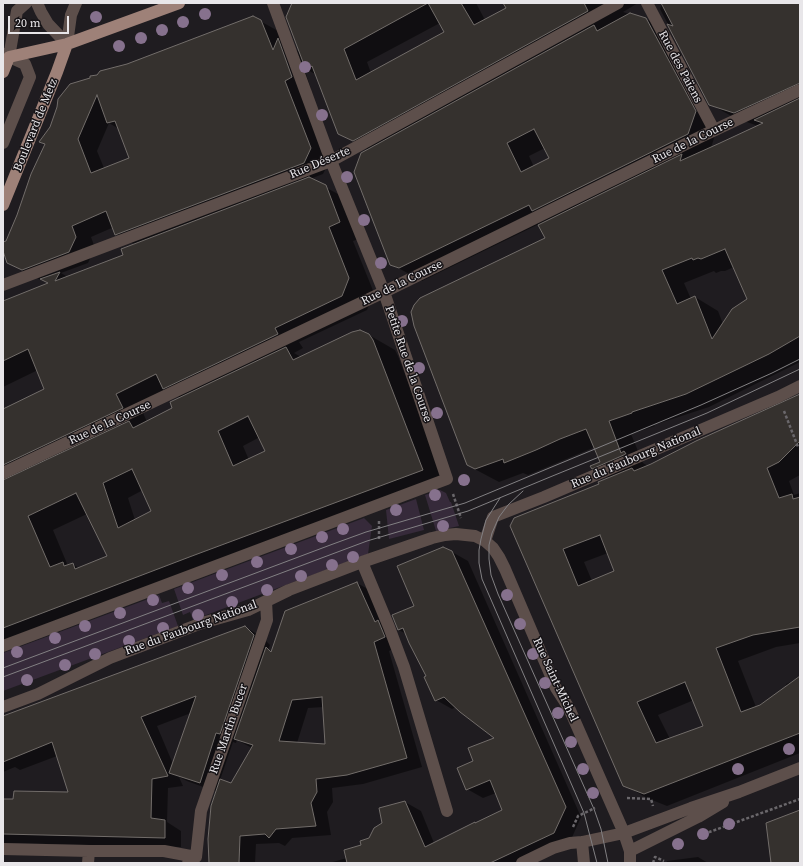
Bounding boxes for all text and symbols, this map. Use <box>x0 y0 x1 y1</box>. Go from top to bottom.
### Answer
scale bar <box>10 8 71 34</box>
text: 20 m <box>15 15 41 31</box>
street label: Rue des Païens <box>655 28 705 106</box>
street label: Boulevard de Metz <box>11 76 61 174</box>
street label: Rue de la Course <box>650 115 736 167</box>
street label: Rue Déserte <box>287 144 353 182</box>
street label: Rue de la Course <box>359 257 445 309</box>
street label: Petite Rue de la Course <box>381 304 435 424</box>
street label: Rue de la Course <box>67 398 153 448</box>
street label: Rue du Faubourg National <box>569 424 703 492</box>
street label: Rue du Faubourg National <box>123 597 259 659</box>
street label: Rue Saint-Michel <box>529 636 581 724</box>
street label: Rue Martin Bucer <box>207 682 251 776</box>

